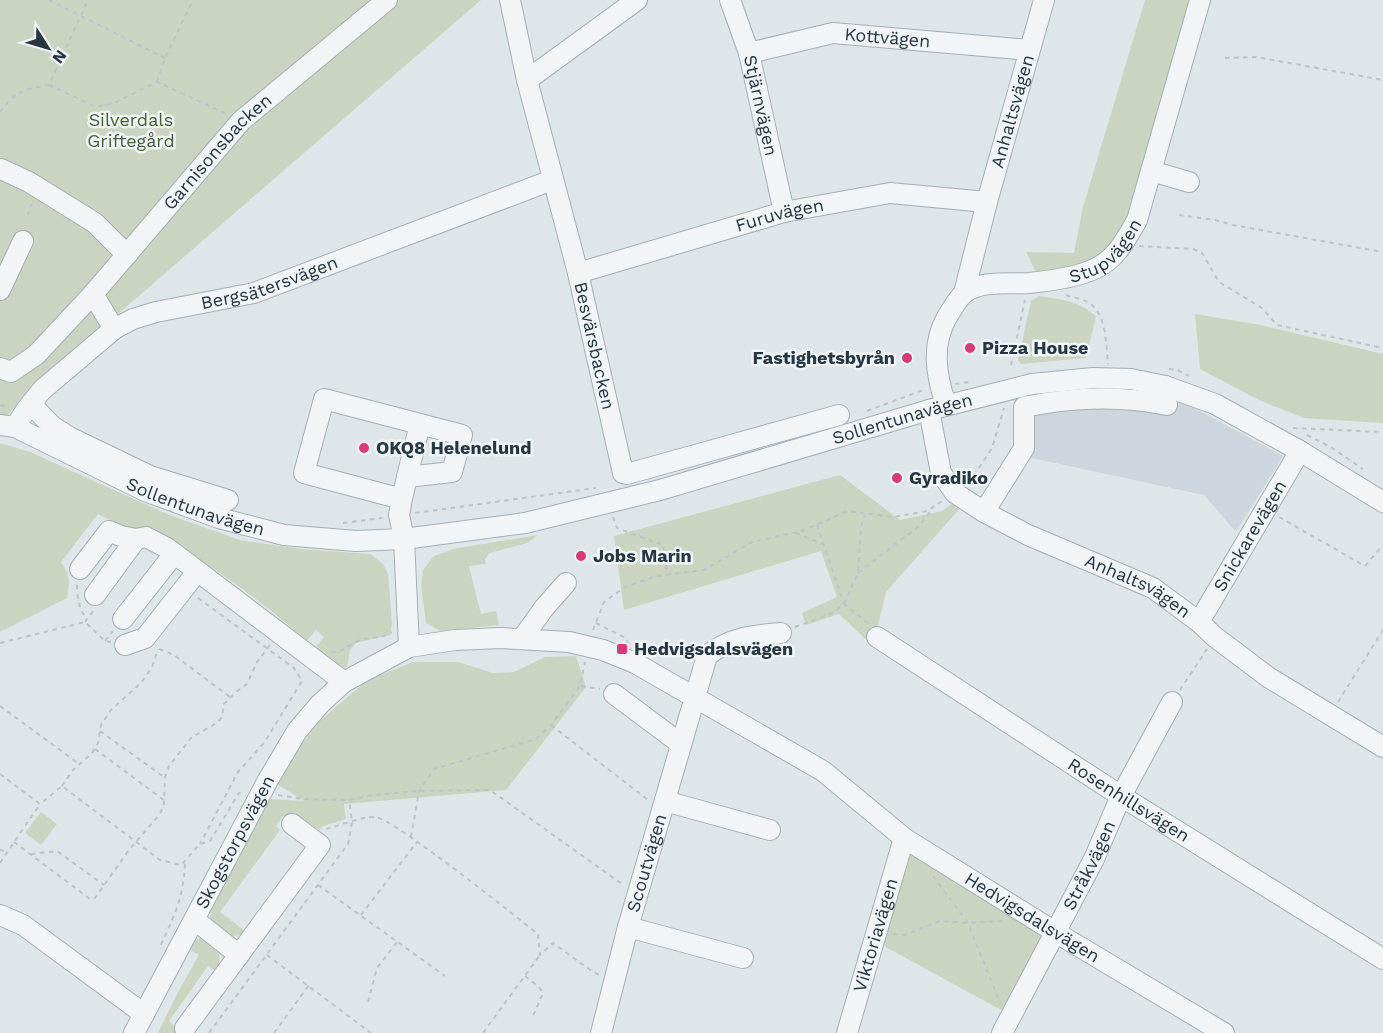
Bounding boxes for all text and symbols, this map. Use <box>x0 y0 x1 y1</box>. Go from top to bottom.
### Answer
north arrow <box>18 18 78 78</box>
street label: Kottvägen <box>844 23 931 51</box>
text: N <box>48 46 71 67</box>
street label: Anhaltsvägen <box>986 52 1038 170</box>
street label: Stjärnvägen <box>740 53 782 158</box>
street label: Garnisonsbacken <box>159 89 276 214</box>
park label: Silverdals Griftegård <box>87 109 175 151</box>
street label: Furuvägen <box>733 194 825 236</box>
street label: Stupvägen <box>1067 215 1145 287</box>
street label: Bergsätersvägen <box>199 251 341 313</box>
street label: Besvärsbacken <box>570 280 619 412</box>
place label: Pizza House <box>982 337 1088 358</box>
marker: Pizza House <box>963 341 977 355</box>
place label: Fastighetsbyrån <box>753 347 895 368</box>
marker: Fastighetsbyrån <box>900 351 914 365</box>
street label: Sollentunavägen <box>830 388 975 448</box>
place label: OKQ8 Helenelund <box>376 437 532 458</box>
marker: OKQ8 Helenelund <box>357 441 371 455</box>
place label: Gyradiko <box>909 467 988 488</box>
marker: Gyradiko <box>890 471 904 485</box>
street label: Sollentunavägen <box>123 473 267 539</box>
street label: Snickarevägen <box>1208 476 1290 595</box>
place label: Jobs Marin <box>593 545 692 566</box>
marker: Jobs Marin <box>574 549 588 563</box>
street label: Anhaltsvägen <box>1082 549 1195 622</box>
place label: Hedvigsdalsvägen <box>634 638 793 659</box>
marker: Hedvigsdalsvägen <box>615 642 629 656</box>
street label: Rosenhillsvägen <box>1064 753 1194 846</box>
street label: Skogstorpsvägen <box>191 772 279 912</box>
street label: Scoutvägen <box>622 811 670 915</box>
street label: Stråkvägen <box>1058 817 1119 914</box>
street label: Hedvigsdalsvägen <box>961 867 1104 966</box>
street label: Viktoriavägen <box>849 876 902 994</box>

